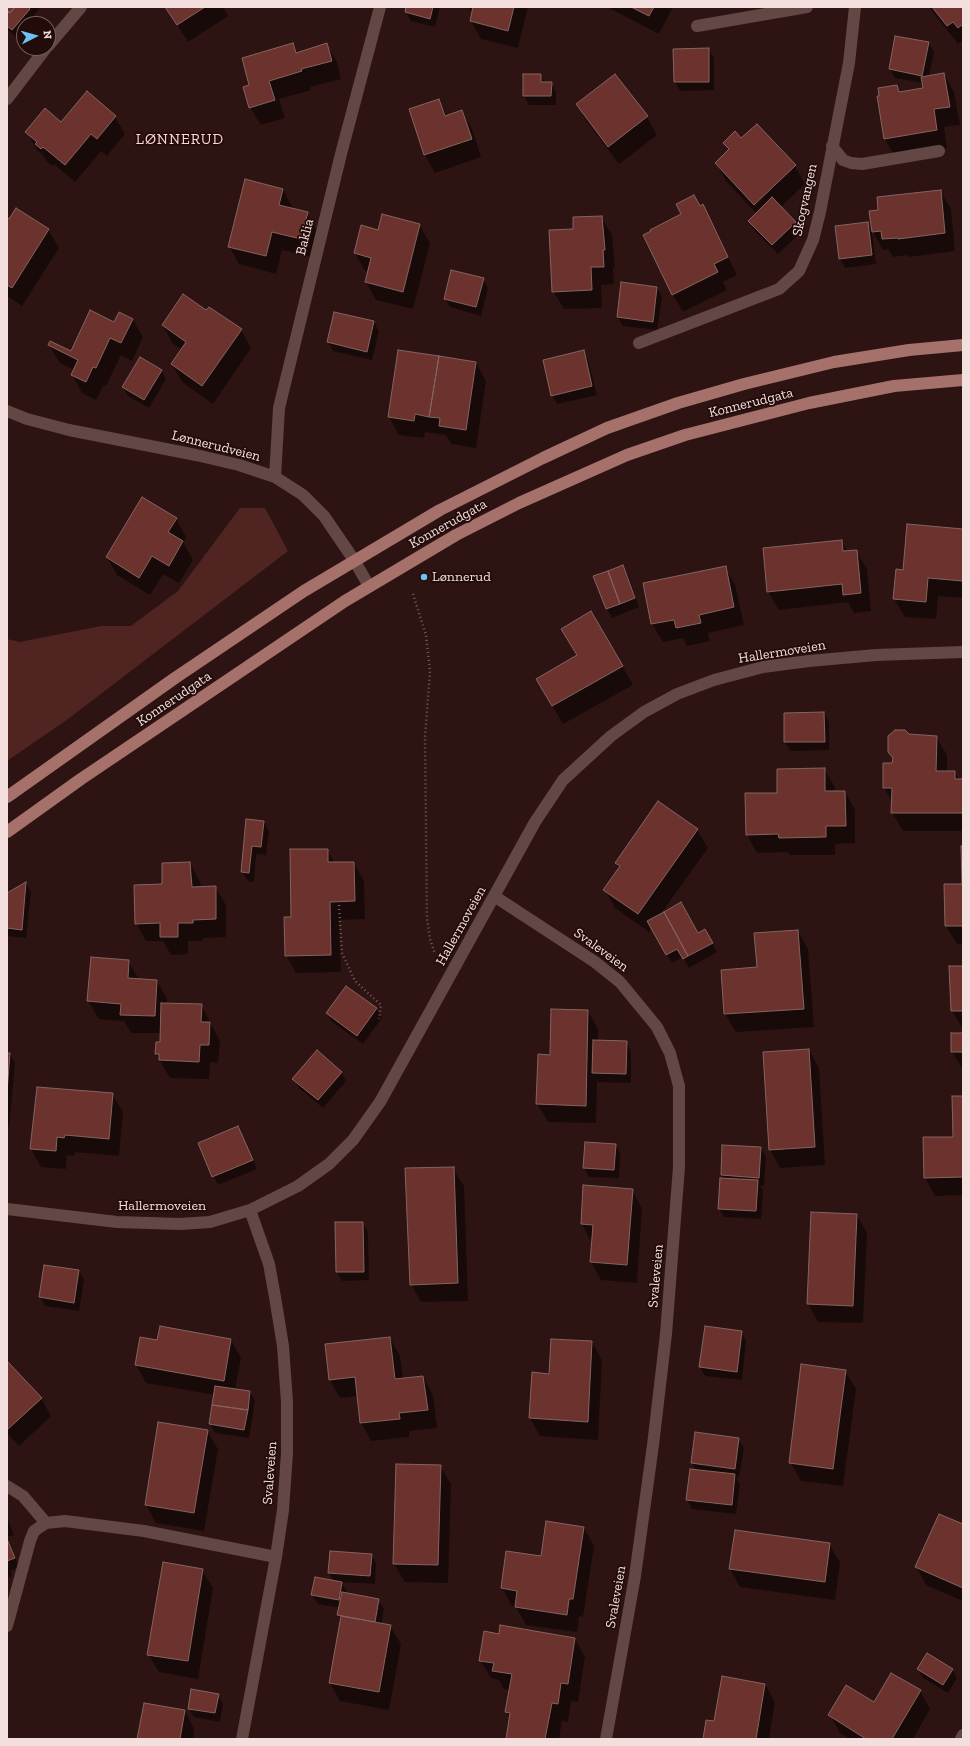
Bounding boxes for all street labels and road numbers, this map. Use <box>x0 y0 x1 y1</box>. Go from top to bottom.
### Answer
street label: Skogvangen <box>789 162 821 238</box>
street label: Baklia <box>292 217 318 257</box>
street label: Konnerudgata <box>707 384 795 422</box>
street label: Lønnerudveien <box>170 427 262 465</box>
street label: Konnerudgata <box>406 496 490 552</box>
street label: Hallermoveien <box>737 637 827 667</box>
street label: Konnerudgata <box>134 668 214 730</box>
street label: Hallermoveien <box>432 883 490 969</box>
street label: Svaleveien <box>570 925 632 975</box>
street label: Hallermoveien <box>118 1198 206 1214</box>
street label: Svaleveien <box>645 1244 667 1308</box>
street label: Svaleveien <box>259 1441 281 1505</box>
street label: Svaleveien <box>602 1564 630 1630</box>

